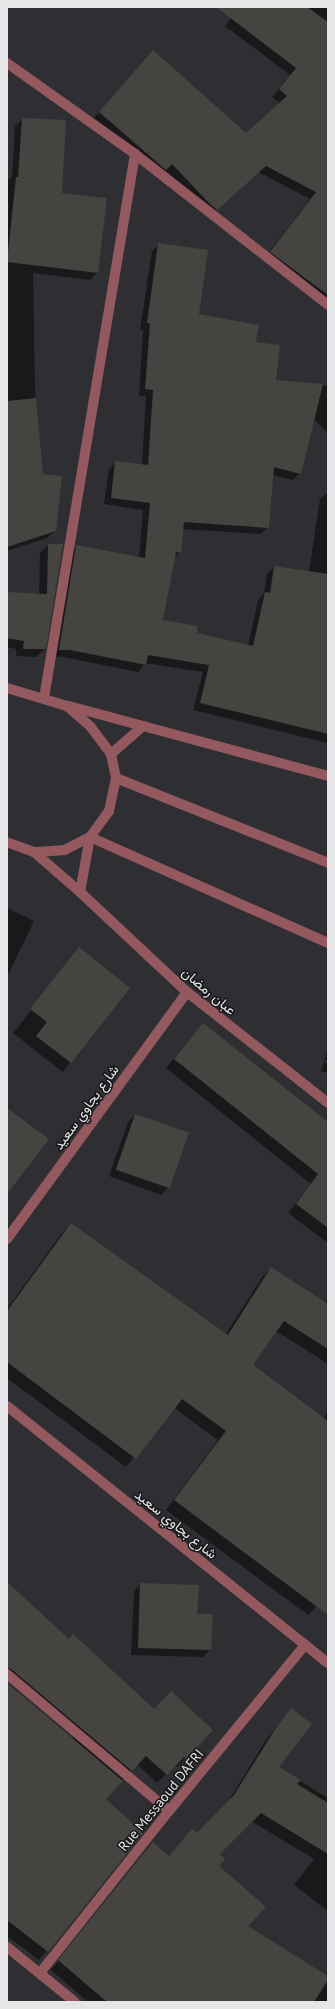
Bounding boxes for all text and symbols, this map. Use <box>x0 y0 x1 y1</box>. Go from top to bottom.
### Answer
street label: عبان رمضان <box>179 964 239 1018</box>
street label: شارع بجاوي سعيد <box>50 1061 122 1153</box>
street label: شارع بجاوي سعيد <box>132 1486 220 1562</box>
street label: Rue Messaoud DAFRI <box>115 1746 207 1854</box>

